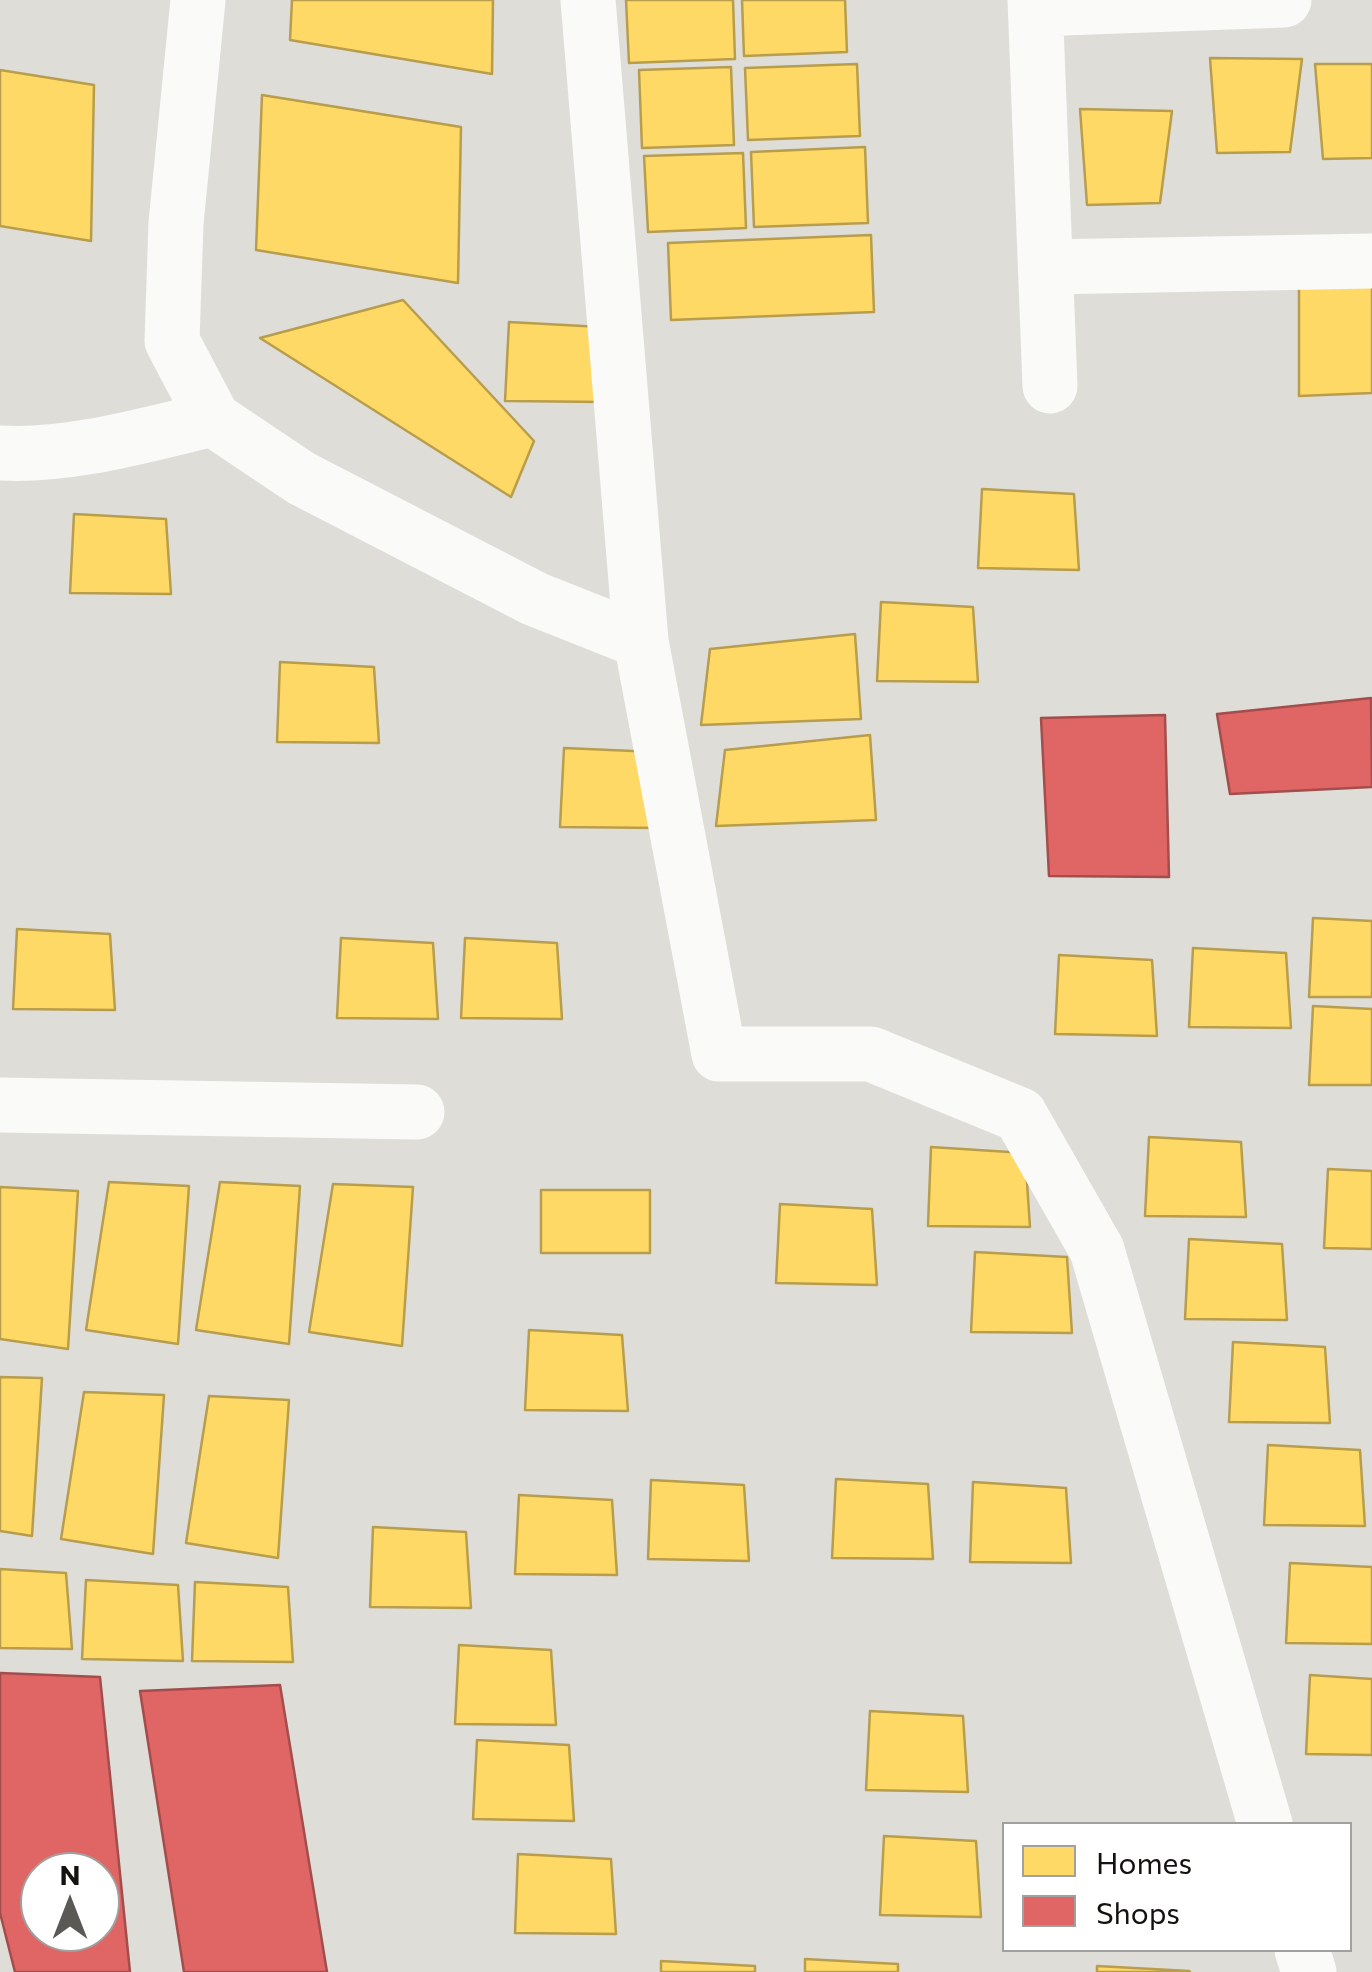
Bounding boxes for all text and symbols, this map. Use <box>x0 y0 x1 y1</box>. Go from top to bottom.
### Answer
legend <box>1002 1822 1352 1952</box>
text: Homes <box>1096 1843 1192 1880</box>
north arrow <box>20 1852 120 1952</box>
text: N <box>60 1857 81 1891</box>
text: Shops <box>1096 1893 1180 1930</box>

